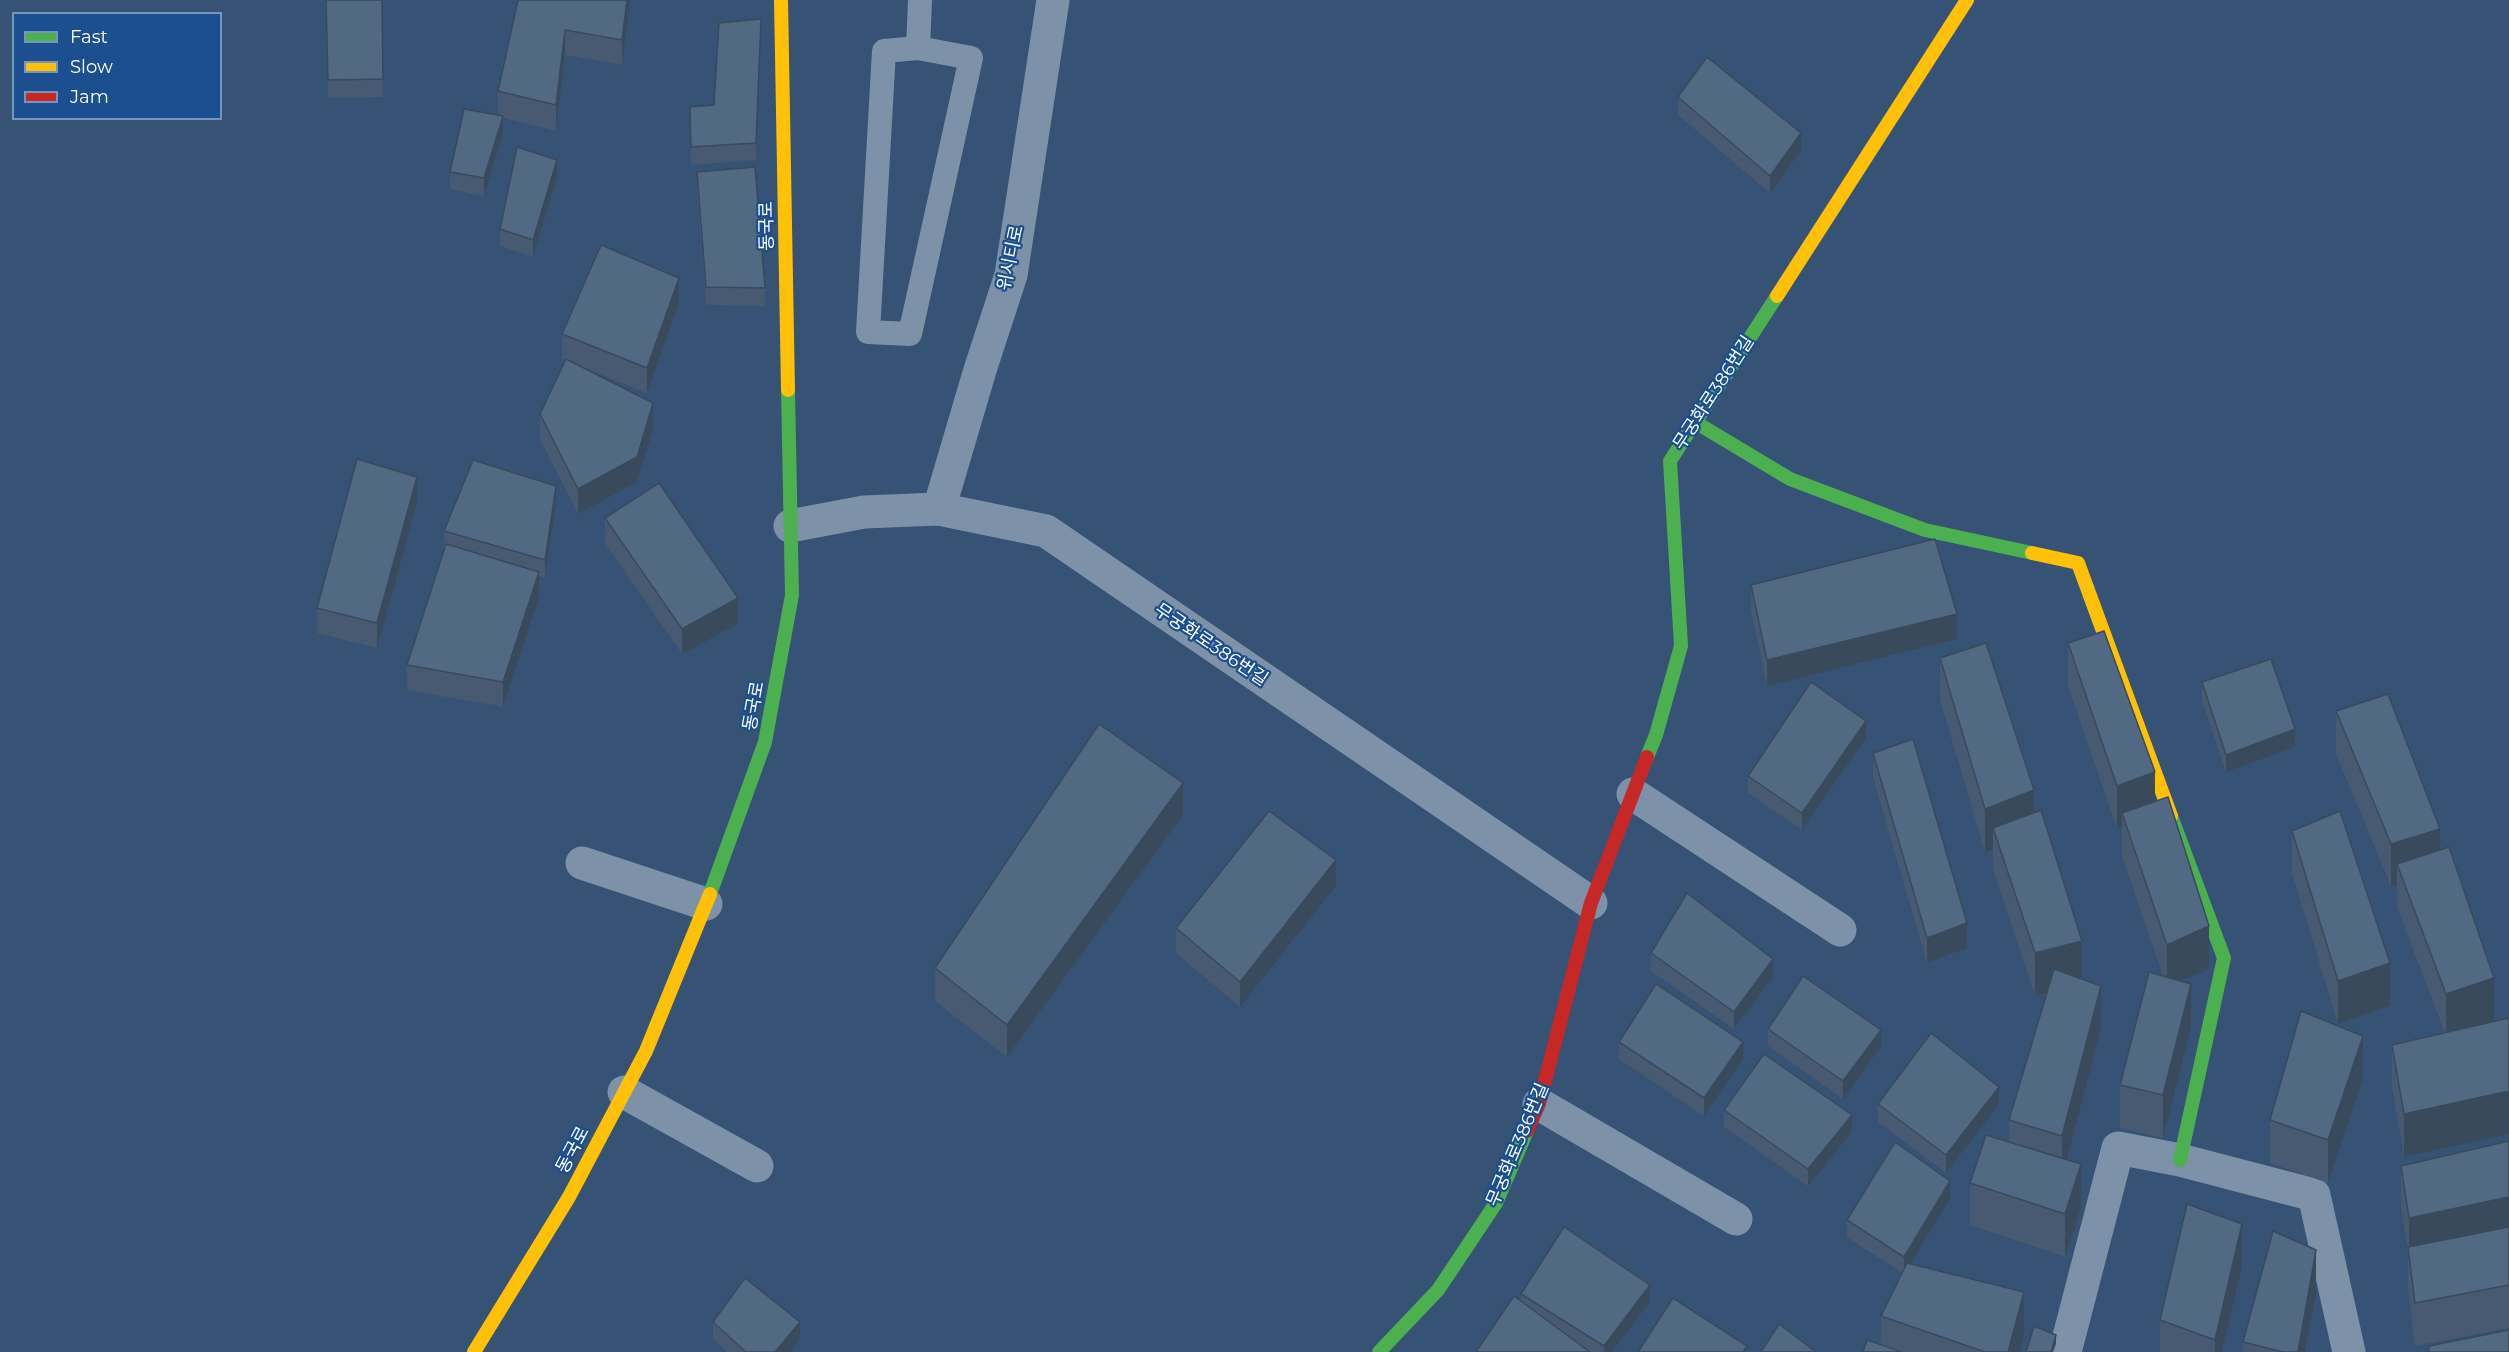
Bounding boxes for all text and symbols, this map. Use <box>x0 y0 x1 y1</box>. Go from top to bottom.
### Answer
legend <box>12 12 222 120</box>
text: Fast <box>70 26 108 48</box>
text: Slow <box>70 56 113 78</box>
text: Jam <box>70 86 109 108</box>
street label: 동국로 <box>756 201 778 251</box>
street label: 위시티로 <box>994 223 1028 293</box>
street label: 무궁화로386번길 <box>1669 332 1759 454</box>
street label: 무궁화로386번길 <box>1150 599 1272 691</box>
street label: 동국로 <box>739 680 769 732</box>
street label: 무궁화로386번길 <box>1482 1080 1554 1210</box>
street label: 동국로 <box>552 1123 594 1177</box>

